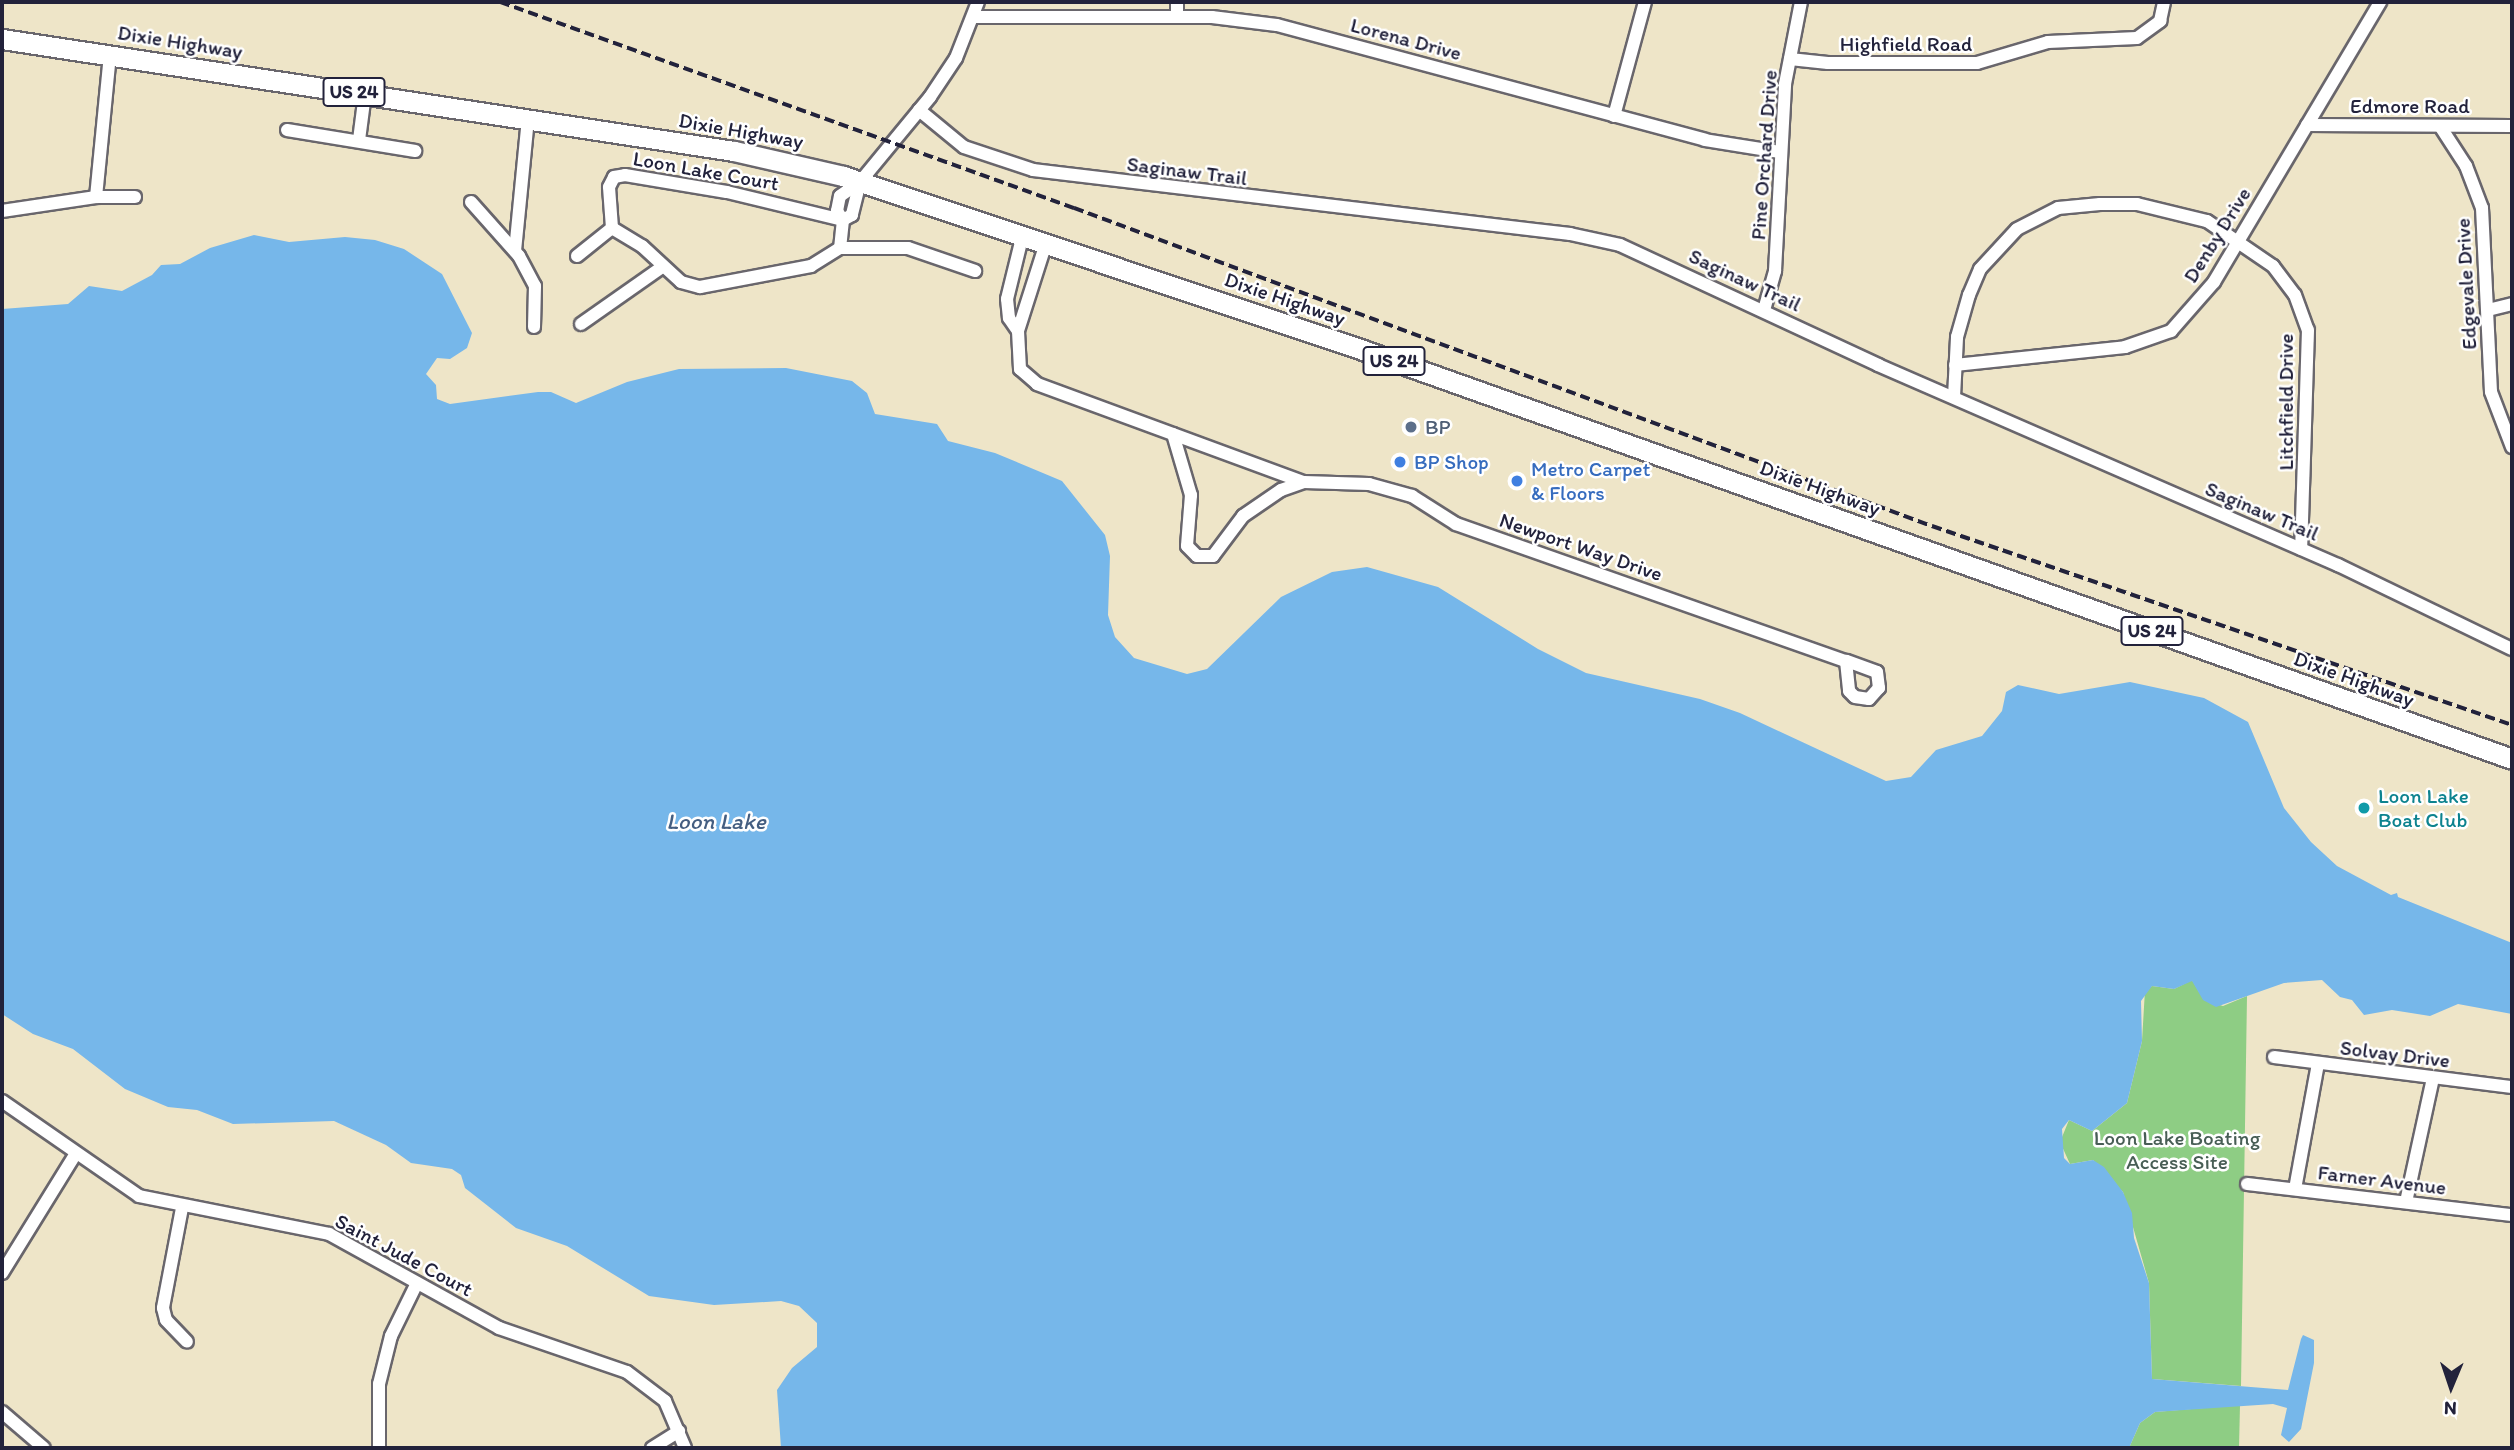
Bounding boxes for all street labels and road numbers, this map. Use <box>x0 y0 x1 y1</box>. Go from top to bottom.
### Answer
street label: Lorena Drive <box>1348 12 1464 66</box>
street label: Dixie Highway <box>116 20 244 64</box>
street label: Highfield Road <box>1840 31 1972 57</box>
street label: Pine Orchard Drive <box>1745 69 1783 241</box>
road number: US 24 <box>322 76 386 108</box>
street label: Edmore Road <box>2350 93 2470 119</box>
street label: Dixie Highway <box>677 108 805 154</box>
street label: Loon Lake Court <box>631 146 781 196</box>
street label: Saginaw Trail <box>1125 151 1249 191</box>
street label: Denby Drive <box>2178 182 2256 288</box>
street label: Edgevale Drive <box>2450 217 2482 351</box>
street label: Saginaw Trail <box>1685 243 1805 317</box>
street label: Dixie Highway <box>1221 267 1349 331</box>
street label: Litchfield Drive <box>2273 333 2299 471</box>
road number: US 24 <box>1362 346 1426 376</box>
street label: Dixie Highway <box>1757 455 1883 521</box>
street label: Saginaw Trail <box>2201 476 2323 546</box>
street label: Newport Way Drive <box>1496 507 1666 587</box>
road number: US 24 <box>2120 616 2184 646</box>
street label: Dixie Highway <box>2291 646 2417 712</box>
street label: Solvay Drive <box>2339 1035 2451 1073</box>
street label: Farner Avenue <box>2316 1160 2448 1200</box>
street label: Saint Jude Court <box>331 1208 477 1302</box>

